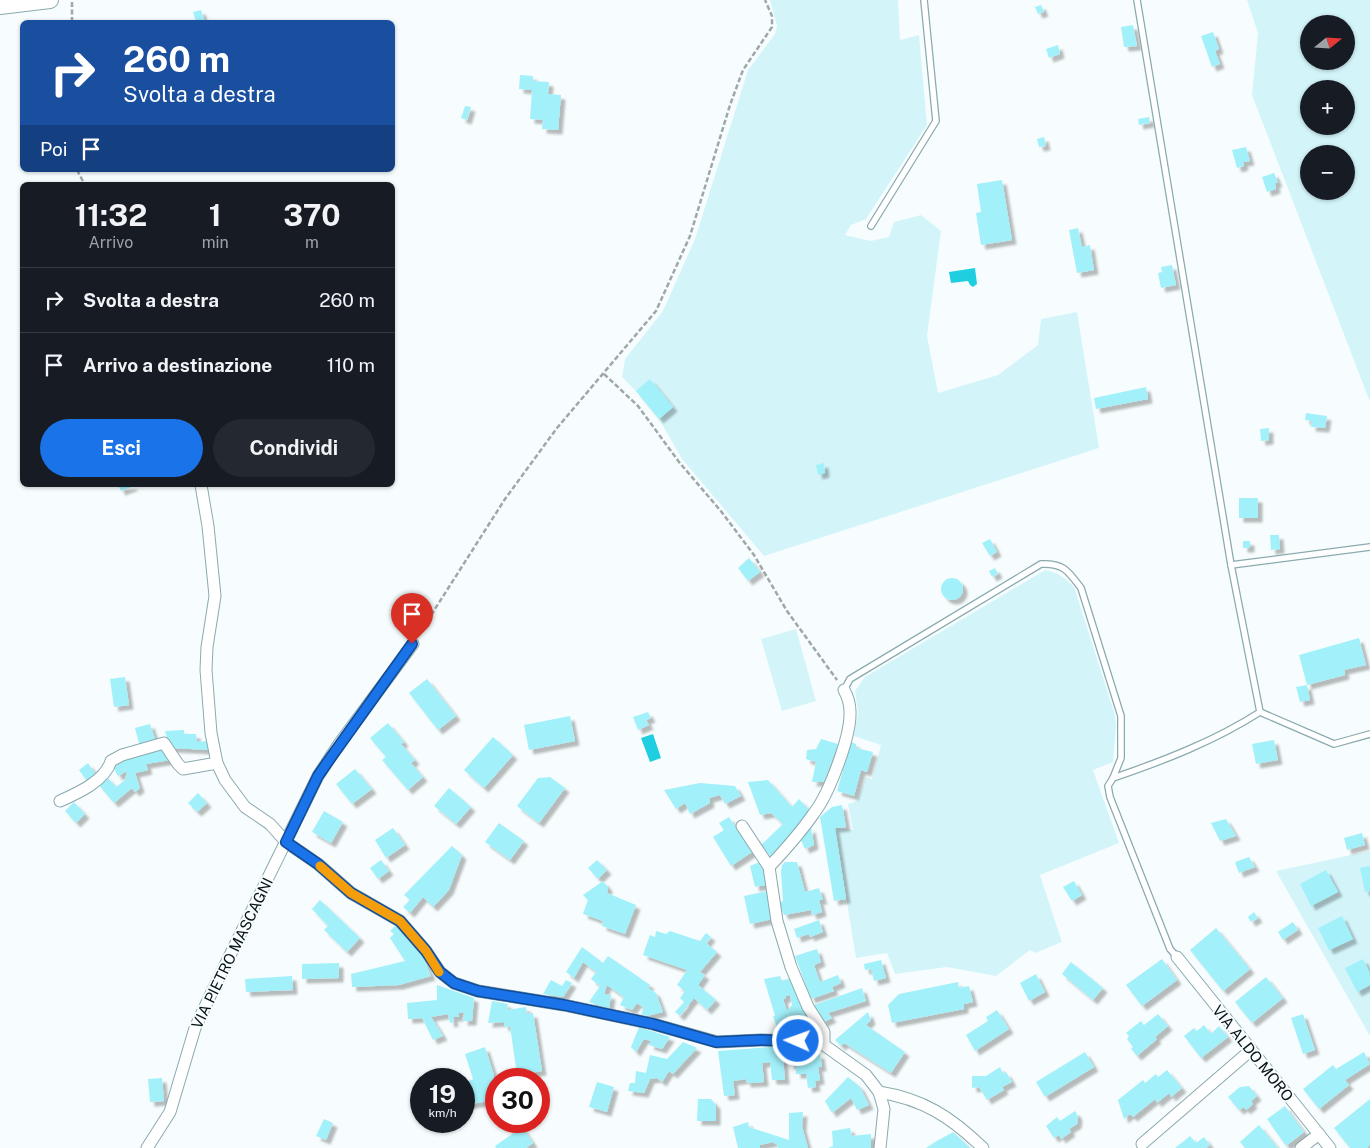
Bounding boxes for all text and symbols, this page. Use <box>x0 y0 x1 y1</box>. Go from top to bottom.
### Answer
north arrow <box>1300 15 1355 70</box>
map controls <box>1300 15 1355 200</box>
text: 260 m <box>123 39 230 80</box>
icon: right <box>40 40 105 105</box>
button: + <box>1300 80 1355 135</box>
text: Svolta a destra <box>123 81 276 107</box>
icon: arrive <box>77 135 105 163</box>
text: Poi <box>40 138 67 160</box>
button: − <box>1300 145 1355 200</box>
text: 11:32 <box>74 197 147 233</box>
text: 1 <box>209 197 222 233</box>
text: 370 <box>283 197 341 233</box>
text: Arrivo <box>88 233 133 252</box>
text: min <box>202 233 229 252</box>
text: m <box>305 233 319 252</box>
icon: right <box>40 286 68 314</box>
text: Svolta a destra <box>83 289 219 311</box>
text: 260 m <box>319 289 375 311</box>
icon: arrive <box>40 351 68 379</box>
text: Arrivo a destinazione <box>83 354 272 376</box>
text: 110 m <box>327 354 375 376</box>
button: Esci <box>40 419 203 477</box>
button: Condividi <box>213 419 375 477</box>
pin <box>391 593 433 644</box>
icon: arrive <box>398 600 426 628</box>
street label: VIA PIETRO MASCAGNI <box>188 875 276 1031</box>
street label: VIA ALDO MORO <box>1209 1002 1297 1104</box>
position arrow <box>771 1014 823 1066</box>
speed limit sign: 30 <box>485 1068 550 1133</box>
text: 19 <box>429 1079 456 1109</box>
text: km/h <box>428 1106 457 1120</box>

